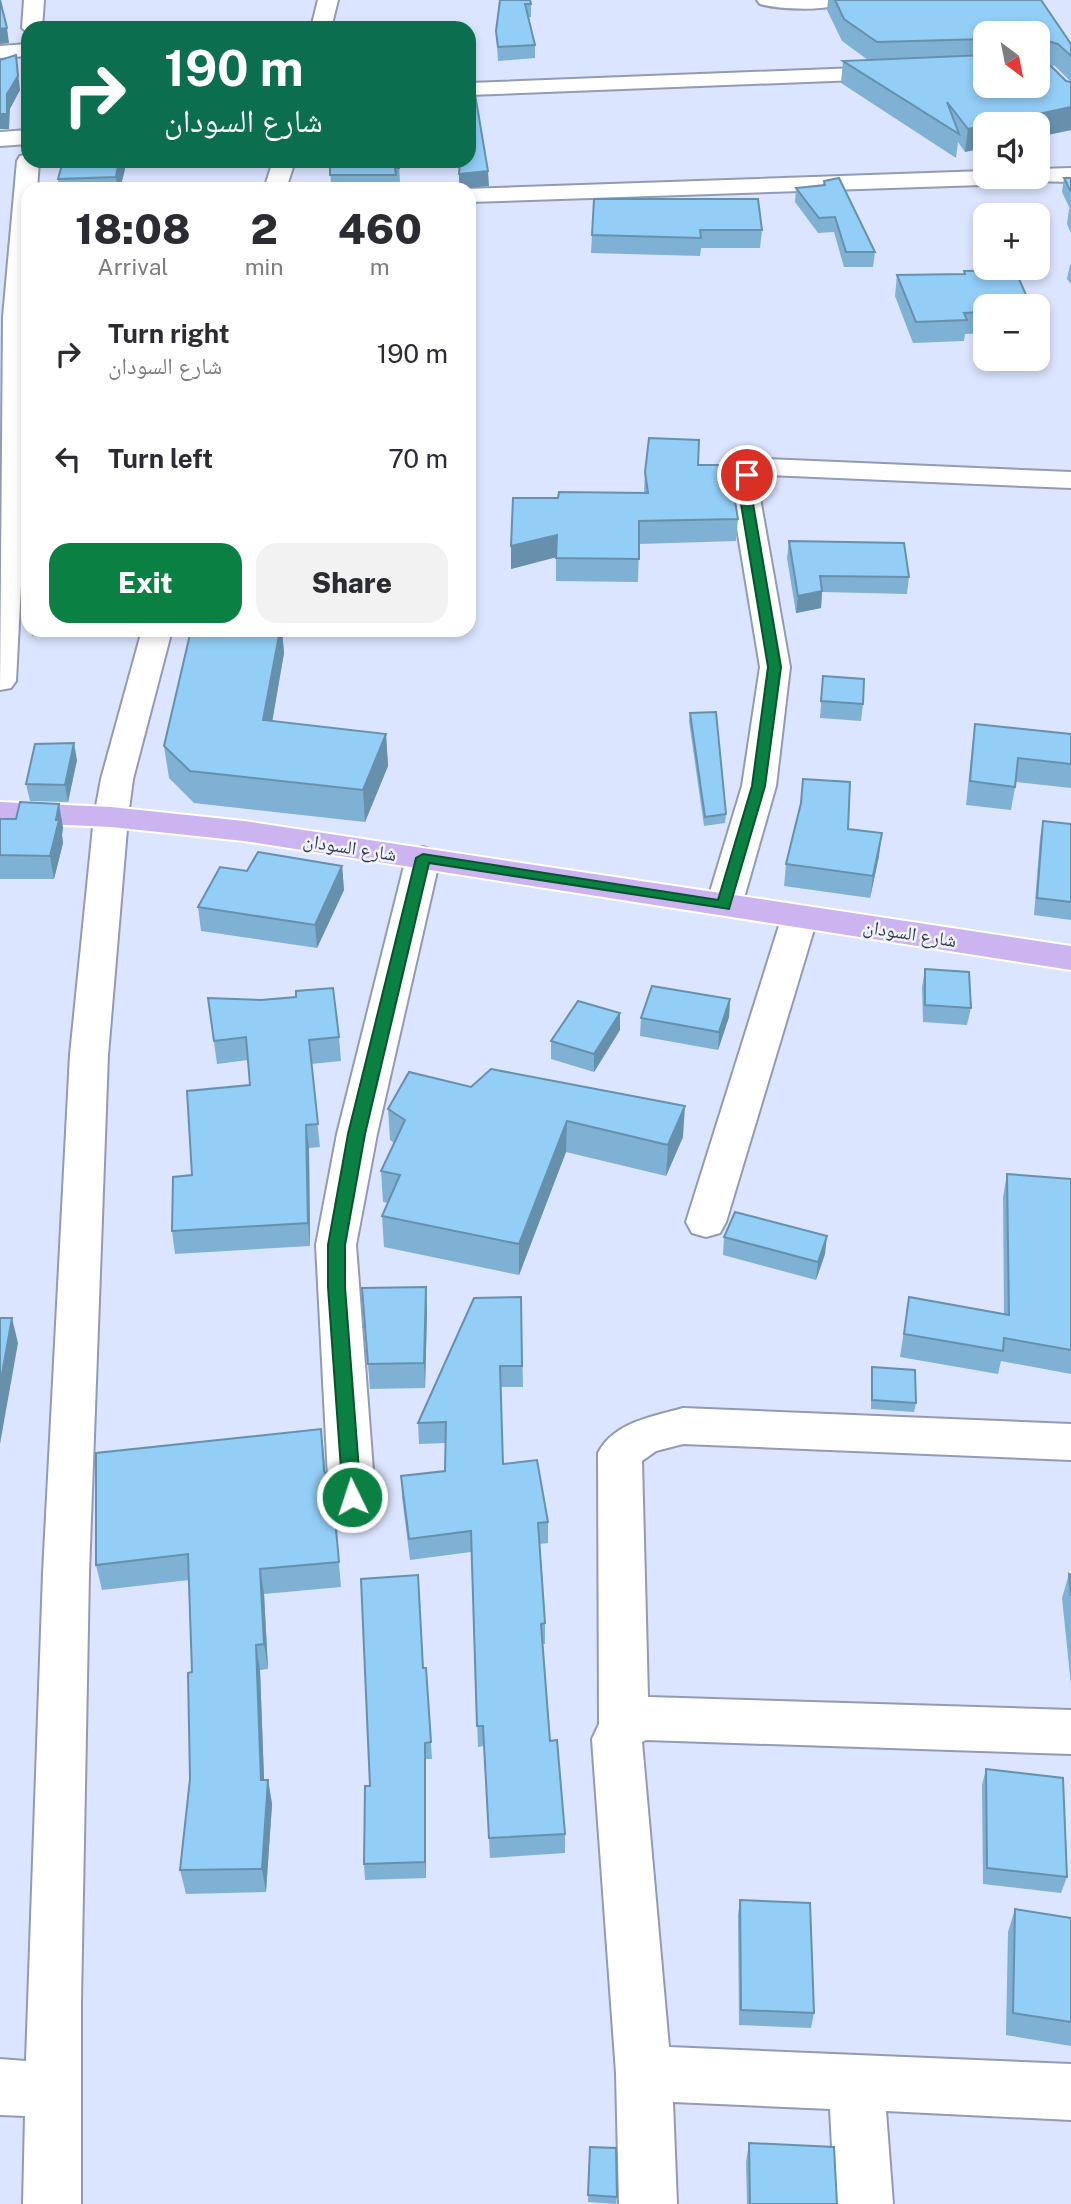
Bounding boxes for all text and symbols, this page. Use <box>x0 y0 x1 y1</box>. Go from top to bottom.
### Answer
north arrow <box>973 21 1050 98</box>
map controls <box>973 21 1050 371</box>
text: 190 m <box>164 39 304 97</box>
icon: right <box>49 49 140 140</box>
text: شارع السودان <box>164 102 323 139</box>
button: sound <box>973 112 1050 189</box>
button: + <box>973 203 1050 280</box>
text: 18:08 <box>75 204 191 253</box>
text: 2 <box>250 204 278 253</box>
text: 460 <box>338 204 422 253</box>
text: Arrival <box>97 253 168 280</box>
text: min <box>245 253 284 280</box>
text: m <box>370 253 390 280</box>
button: − <box>973 294 1050 371</box>
text: Turn right <box>108 318 230 349</box>
icon: right <box>49 335 87 373</box>
text: 190 m <box>377 338 448 369</box>
text: شارع السودان <box>108 352 222 379</box>
icon: left <box>49 440 87 478</box>
text: Turn left <box>108 443 213 474</box>
text: 70 m <box>388 443 448 474</box>
pin <box>717 445 777 505</box>
icon: arrive <box>728 456 766 494</box>
button: Exit <box>49 543 242 623</box>
button: Share <box>256 543 448 623</box>
street label: شارع السودان <box>302 829 398 866</box>
street label: شارع السودان <box>862 915 958 952</box>
position arrow <box>315 1460 389 1534</box>

